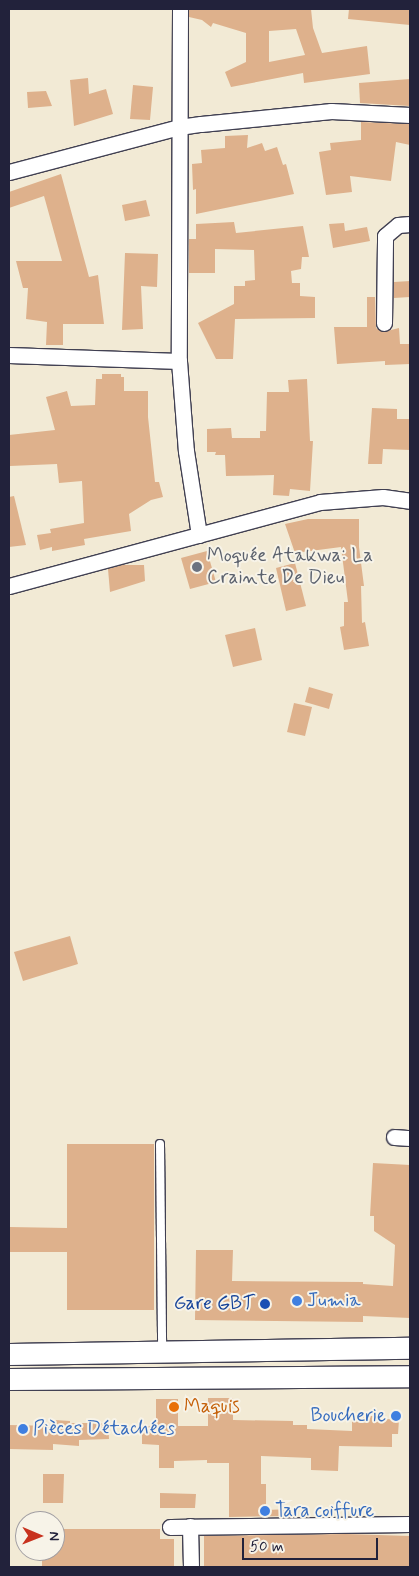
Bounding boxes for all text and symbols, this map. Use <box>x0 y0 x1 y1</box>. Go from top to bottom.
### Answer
place label: Moquée Atakwa: La Crainte De Dieu <box>207 545 373 589</box>
marker: Moquée Atakwa: La Crainte De Dieu <box>191 561 203 573</box>
place label: Jumia <box>307 1290 361 1312</box>
place label: Gare GBT <box>175 1293 255 1315</box>
marker: Jumia <box>291 1295 303 1307</box>
marker: Gare GBT <box>259 1298 271 1310</box>
place label: Maquis <box>184 1396 240 1418</box>
marker: Maquis <box>168 1401 180 1413</box>
place label: Boucherie <box>310 1405 386 1427</box>
marker: Boucherie <box>390 1410 402 1422</box>
place label: Pièces Détachées <box>33 1418 174 1440</box>
marker: Pièces Détachées <box>17 1423 29 1435</box>
place label: Tara coiffure <box>275 1500 378 1522</box>
marker: Tara coiffure <box>259 1505 271 1517</box>
north arrow <box>15 1511 65 1561</box>
scale bar <box>244 1528 380 1560</box>
text: N <box>45 1531 63 1541</box>
text: 50 m <box>250 1537 284 1557</box>

